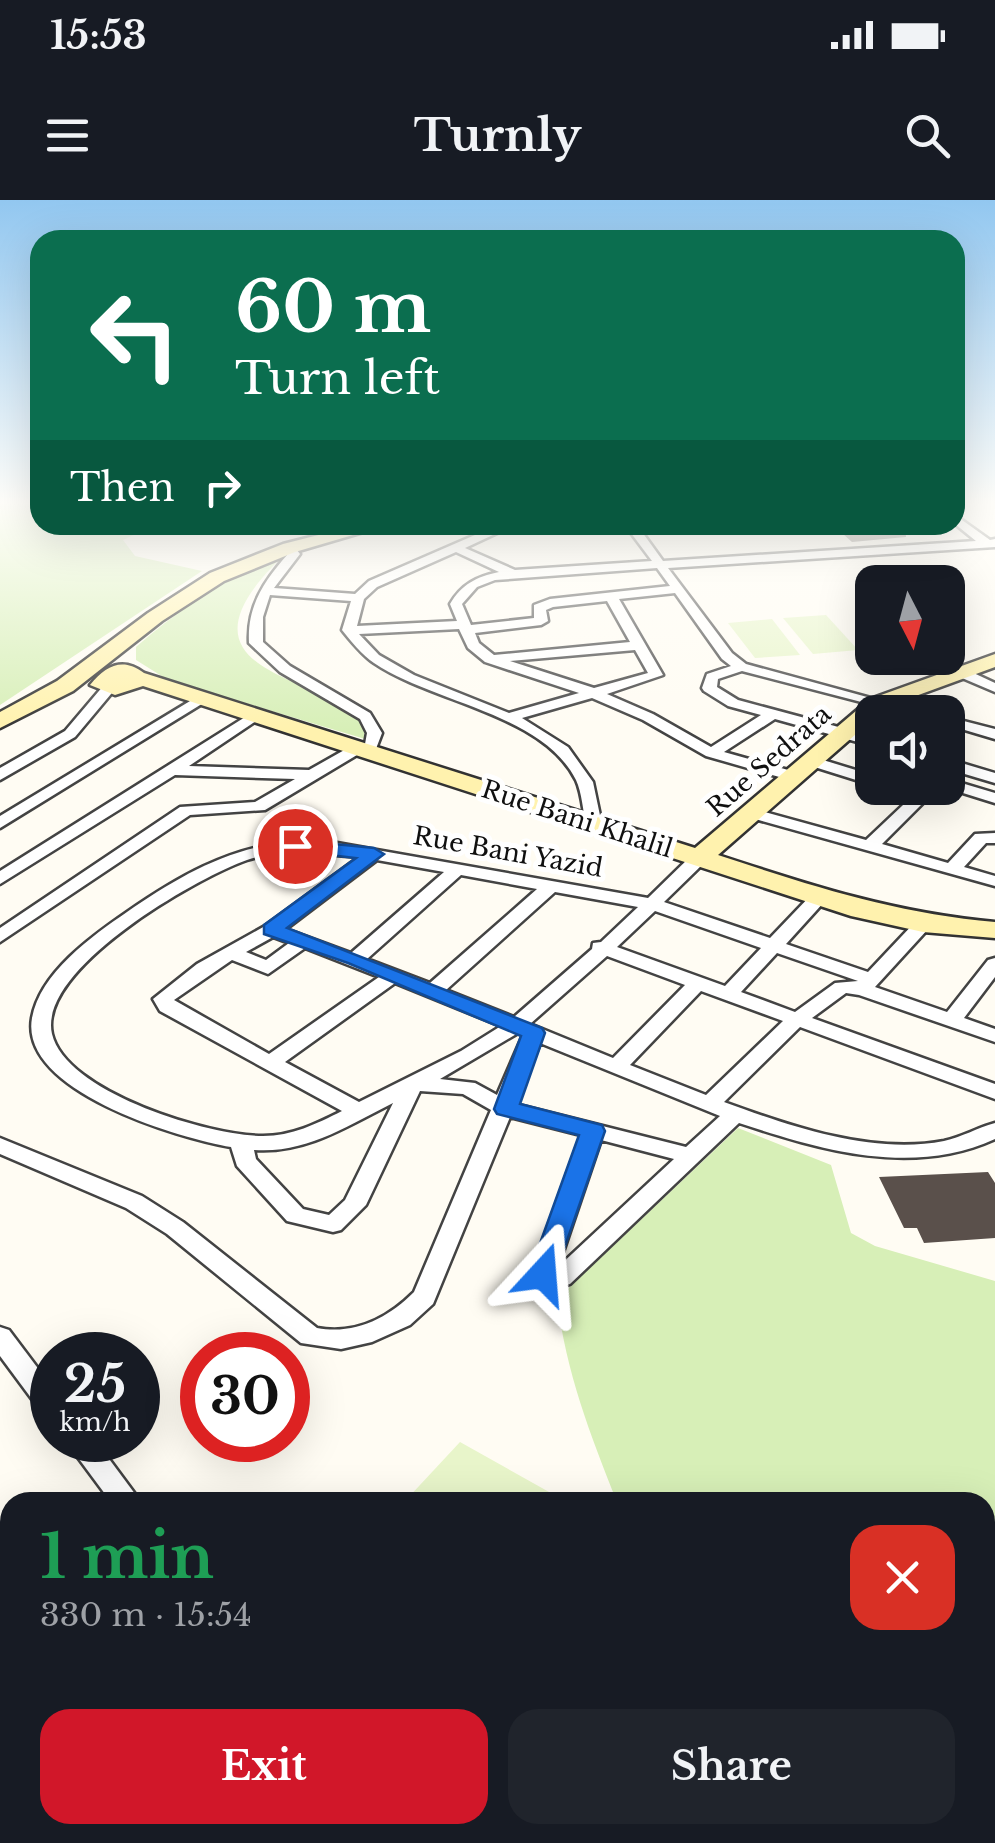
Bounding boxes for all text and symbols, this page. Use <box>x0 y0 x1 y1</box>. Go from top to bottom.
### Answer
text: 15:53 <box>50 12 147 59</box>
text: Turnly <box>414 107 581 163</box>
icon: menu <box>40 108 95 163</box>
icon: search <box>900 108 955 163</box>
text: 60 m <box>235 264 431 351</box>
icon: left <box>70 270 200 400</box>
text: Turn left <box>235 350 440 406</box>
icon: right <box>195 460 250 515</box>
text: Then <box>70 464 175 511</box>
north arrow <box>855 565 965 675</box>
map controls <box>855 565 965 805</box>
button: sound <box>855 695 965 805</box>
street label: Rue Sedrata <box>701 699 838 823</box>
street label: Rue Bani Khalil <box>477 773 677 865</box>
pin <box>253 804 338 889</box>
icon: arrive <box>268 819 323 874</box>
street label: Rue Bani Yazid <box>411 820 605 884</box>
position arrow <box>491 1222 595 1326</box>
speed limit sign: 30 <box>180 1332 310 1462</box>
text: 25 <box>64 1353 126 1416</box>
text: km/h <box>60 1407 130 1438</box>
text: 1 min <box>40 1520 214 1594</box>
button: close <box>850 1525 955 1630</box>
text: 330 m · 15:54 <box>40 1595 252 1635</box>
button: Exit <box>40 1709 488 1824</box>
button: Share <box>508 1709 955 1824</box>

